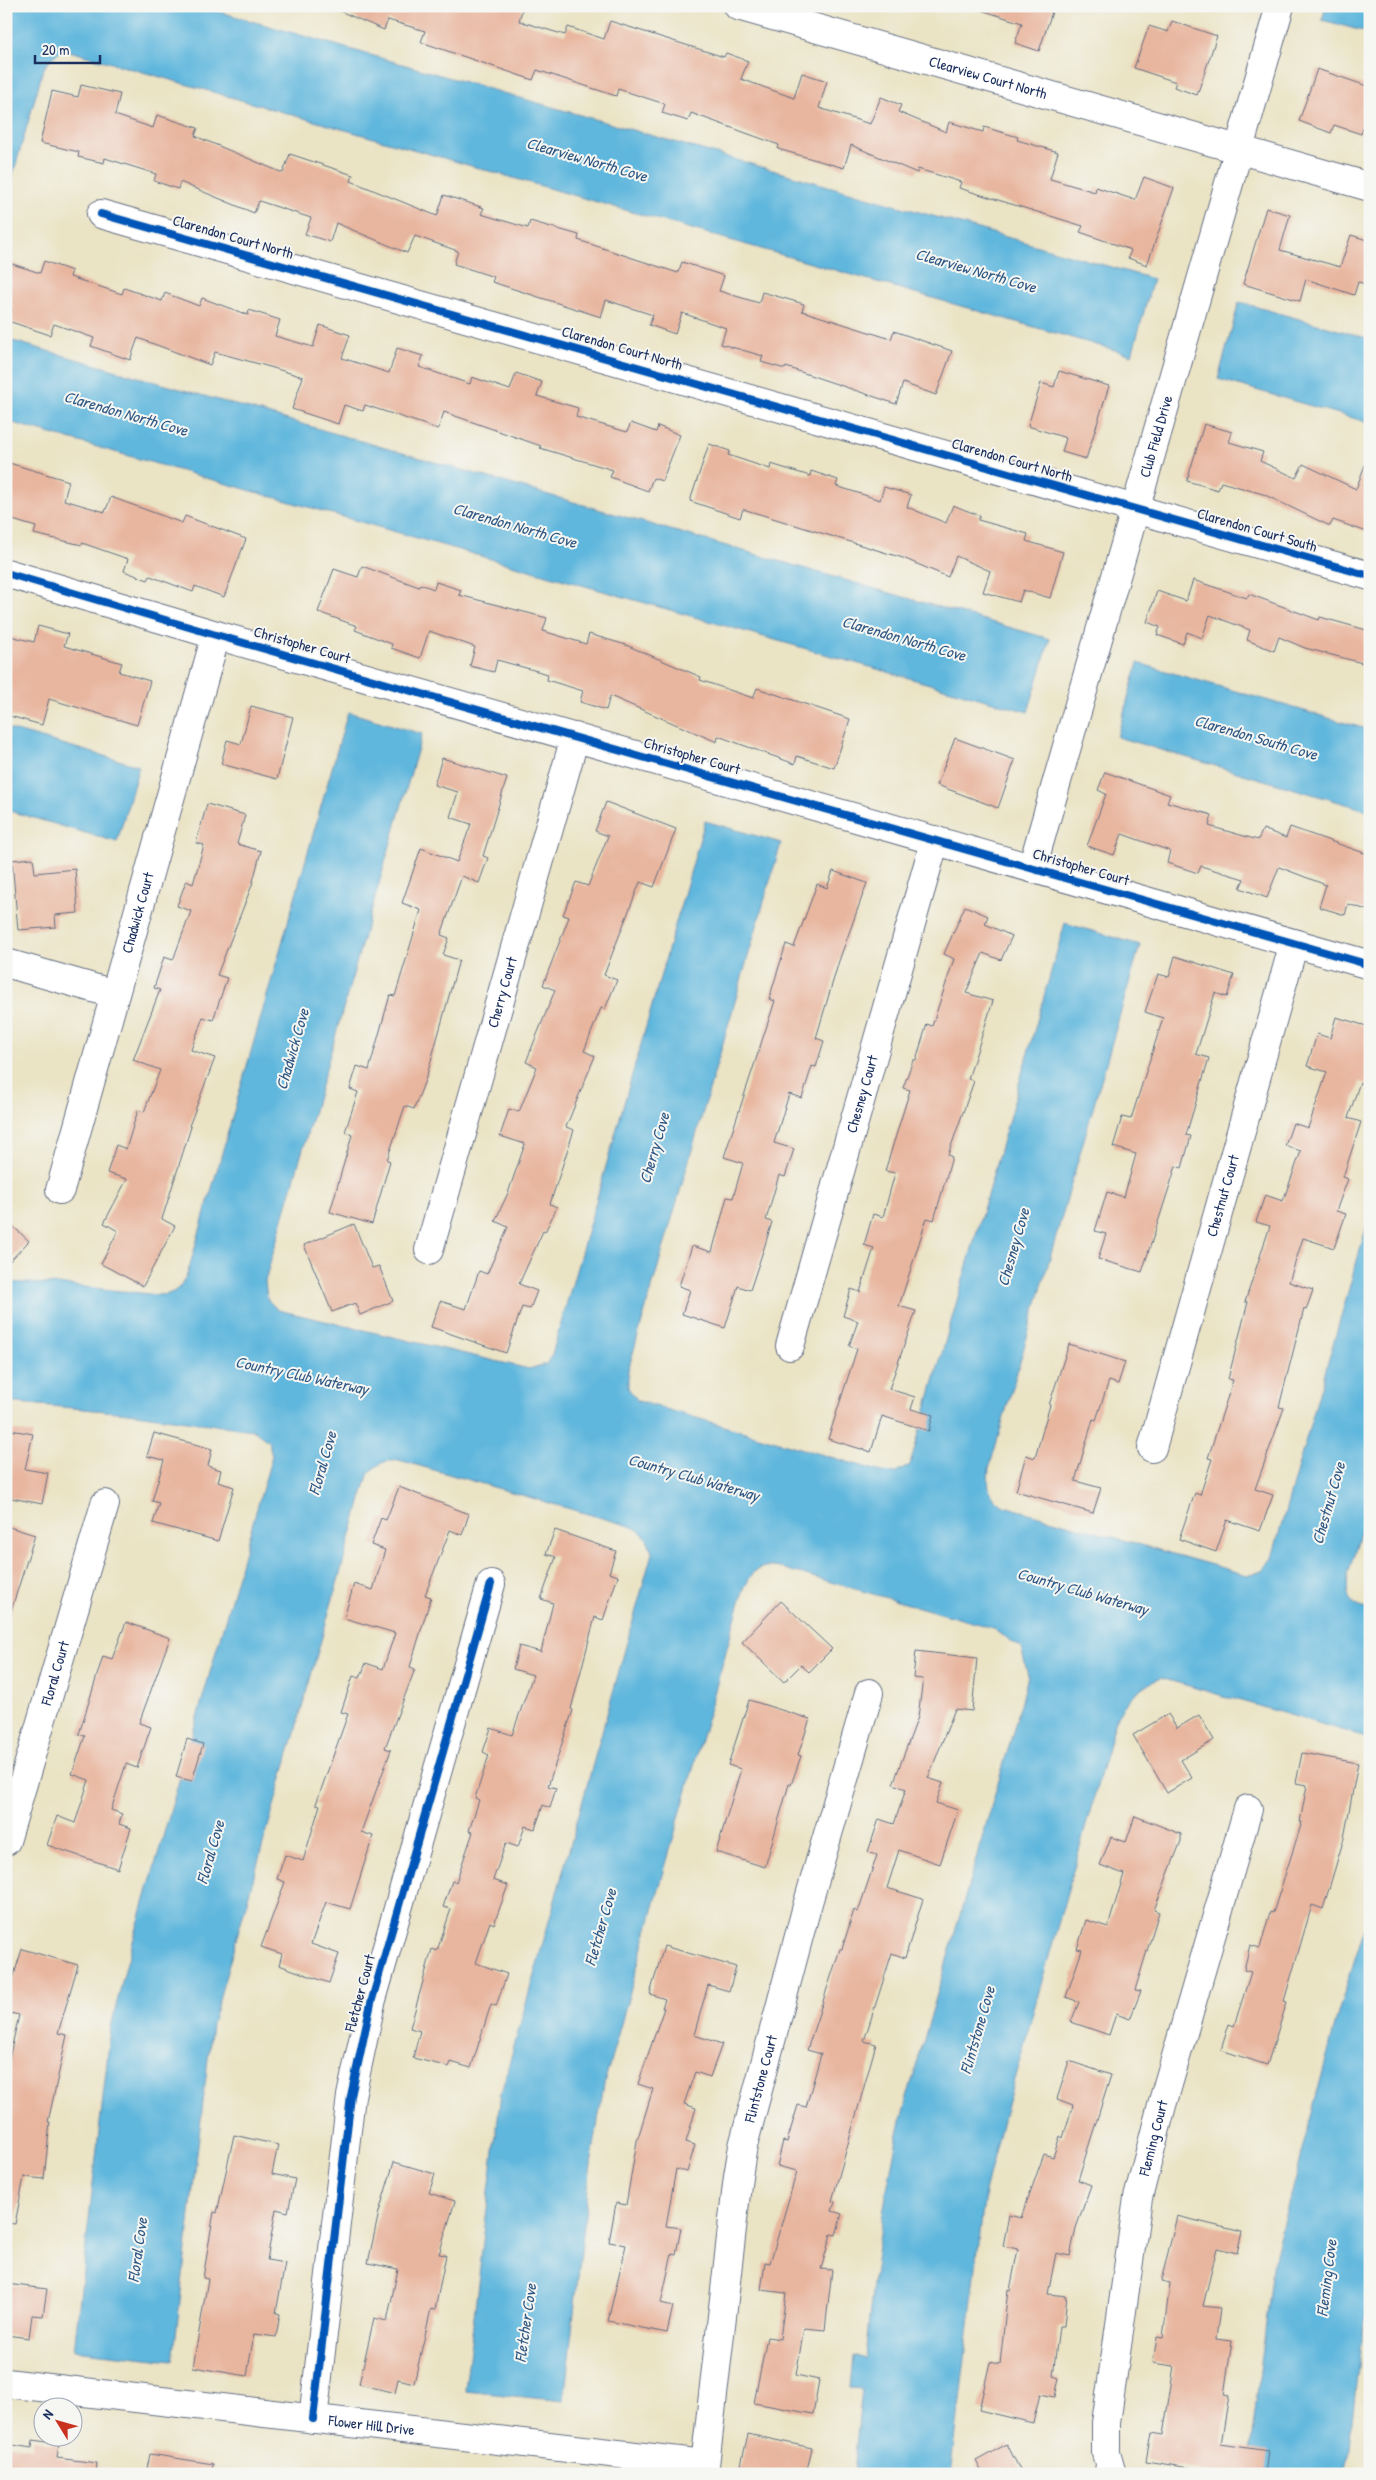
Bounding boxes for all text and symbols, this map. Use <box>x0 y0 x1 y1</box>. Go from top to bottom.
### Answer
scale bar <box>35 32 100 64</box>
text: 20 m <box>42 39 69 60</box>
street label: Clearview Court North <box>927 50 1049 104</box>
water label: Clearview North Cove <box>524 131 650 187</box>
street label: Clarendon Court North <box>170 209 296 264</box>
water label: Clearview North Cove <box>913 242 1039 298</box>
street label: Clarendon Court North <box>559 320 685 375</box>
water label: Clarendon North Cove <box>62 385 191 441</box>
street label: Club Field Drive <box>1134 393 1177 480</box>
street label: Clarendon Court North <box>949 432 1075 487</box>
water label: Clarendon North Cove <box>451 497 580 553</box>
street label: Clarendon Court South <box>1195 502 1320 557</box>
water label: Clarendon North Cove <box>840 610 969 666</box>
street label: Christopher Court <box>251 621 354 669</box>
water label: Clarendon South Cove <box>1192 709 1321 765</box>
street label: Christopher Court <box>641 732 744 780</box>
street label: Christopher Court <box>1030 843 1133 891</box>
street label: Chadwick Court <box>116 869 159 956</box>
street label: Cherry Court <box>482 953 522 1030</box>
water label: Chadwick Cove <box>270 1005 314 1092</box>
street label: Chesney Court <box>841 1052 883 1135</box>
water label: Cherry Cove <box>633 1109 675 1186</box>
street label: Chestnut Court <box>1201 1151 1244 1239</box>
water label: Chesney Cove <box>991 1205 1035 1289</box>
water label: Country Club Waterway <box>234 1350 373 1400</box>
water label: Floral Cove <box>302 1428 342 1497</box>
water label: Country Club Waterway <box>626 1448 764 1507</box>
water label: Chestnut Cove <box>1306 1459 1350 1547</box>
water label: Country Club Waterway <box>1015 1562 1153 1621</box>
street label: Floral Court <box>35 1638 74 1709</box>
water label: Floral Cove <box>190 1817 230 1886</box>
water label: Fletcher Cove <box>579 1885 622 1968</box>
street label: Fletcher Court <box>339 1951 380 2035</box>
water label: Flintstone Cove <box>954 1983 1000 2076</box>
street label: Flintstone Court <box>739 2032 782 2125</box>
street label: Fleming Court <box>1133 2097 1173 2179</box>
water label: Floral Cove <box>122 2216 153 2284</box>
water label: Fleming Cove <box>1310 2238 1342 2318</box>
water label: Fletcher Cove <box>509 2282 541 2364</box>
north arrow <box>32 2398 82 2448</box>
text: N <box>37 2405 57 2423</box>
street label: Flower Hill Drive <box>326 2409 416 2440</box>

